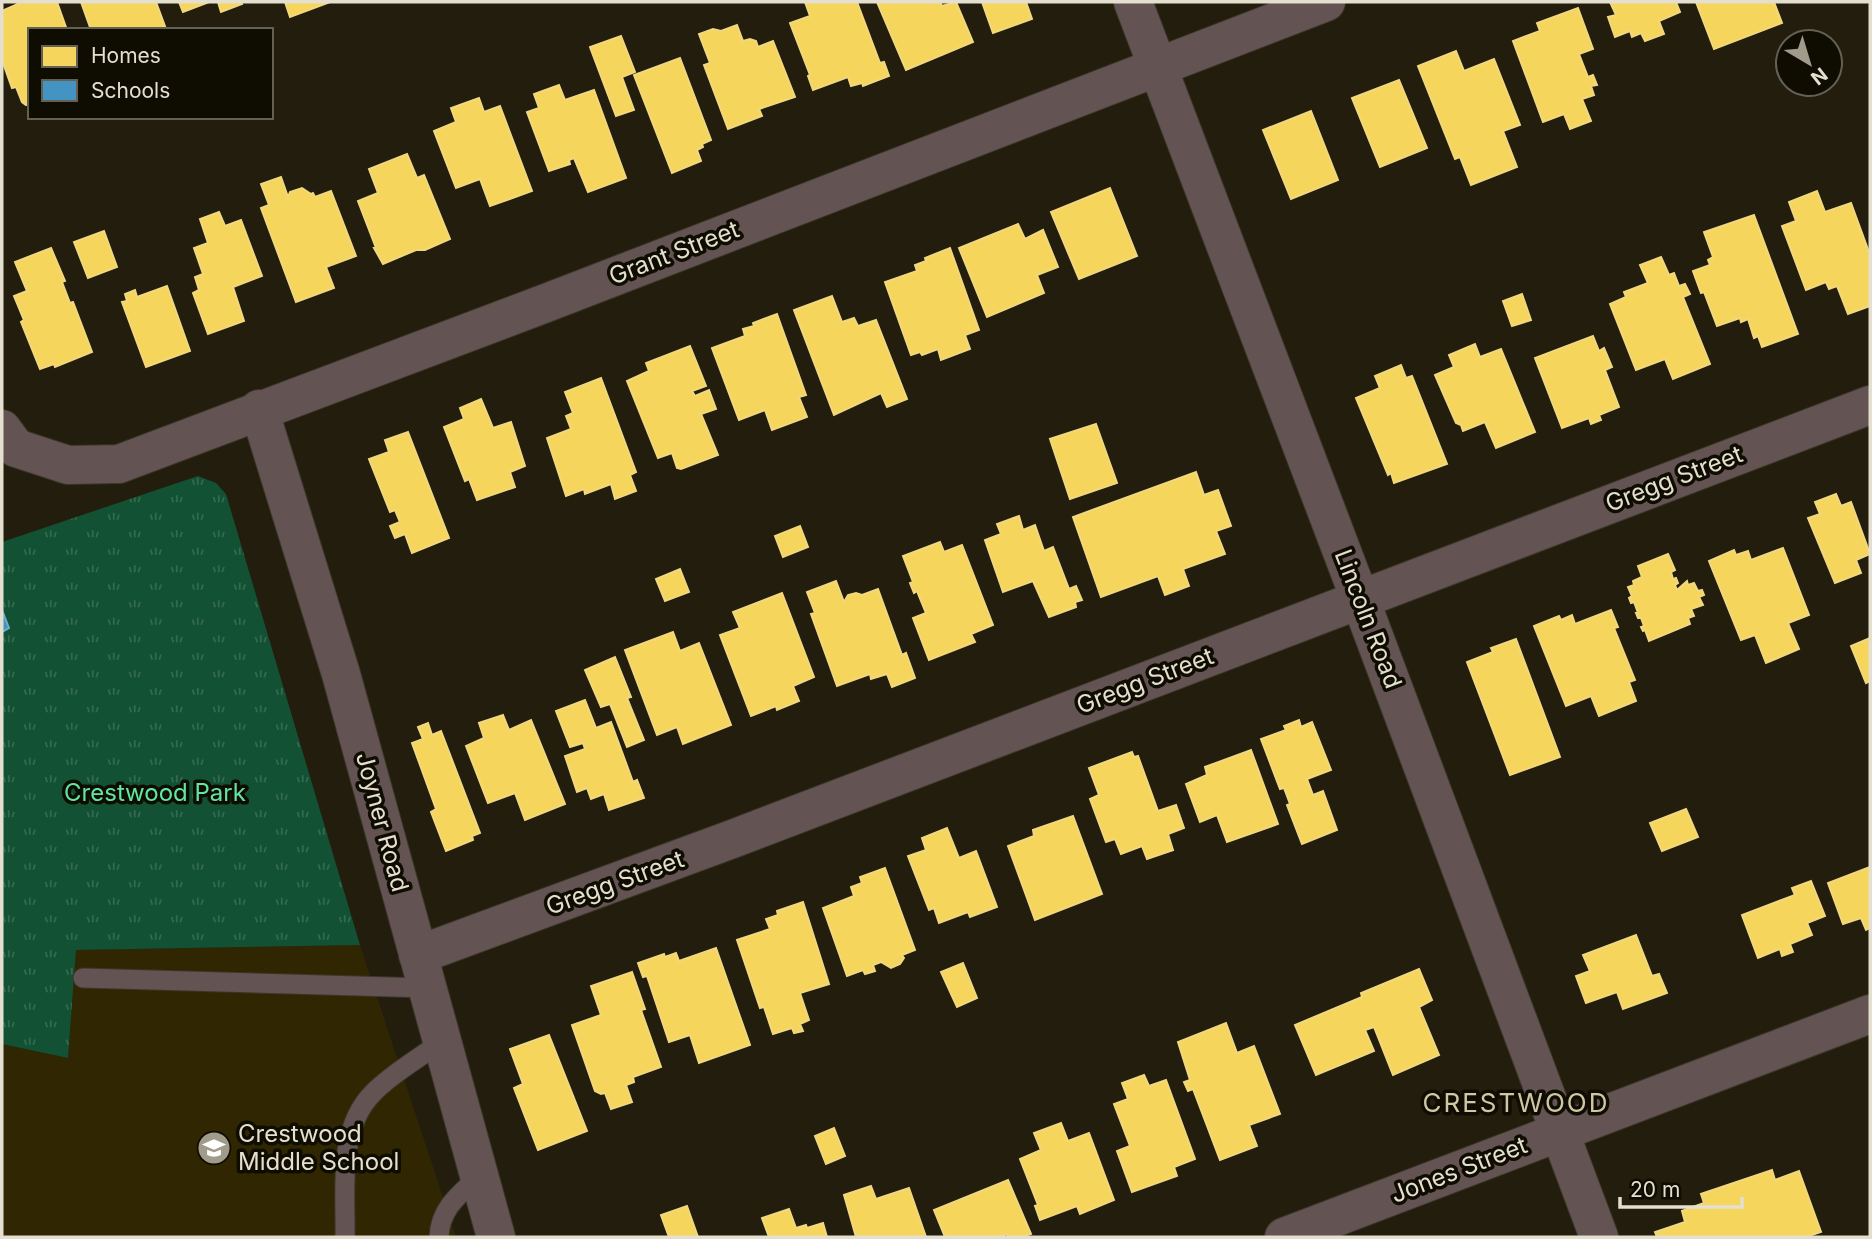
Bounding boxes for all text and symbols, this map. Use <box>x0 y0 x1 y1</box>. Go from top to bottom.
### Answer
legend <box>28 28 273 119</box>
north arrow <box>1774 28 1844 98</box>
text: Homes <box>91 43 161 68</box>
text: N <box>1806 62 1832 90</box>
text: Schools <box>91 78 170 103</box>
street label: Grant Street <box>605 214 743 291</box>
street label: Gregg Street <box>1601 439 1747 518</box>
street label: Lincoln Road <box>1329 545 1408 692</box>
street label: Gregg Street <box>1072 641 1218 720</box>
street label: Joyner Road <box>350 749 415 895</box>
park label: Crestwood Park <box>64 778 246 807</box>
street label: Gregg Street <box>542 844 688 921</box>
district label: CRESTWOOD <box>1423 1087 1609 1118</box>
place label: Crestwood Middle School <box>238 1119 399 1176</box>
school or university icon: Crestwood Middle School <box>195 1129 233 1167</box>
street label: Jones Street <box>1387 1130 1531 1209</box>
scale bar <box>1620 1166 1742 1210</box>
text: 20 m <box>1630 1177 1680 1202</box>

